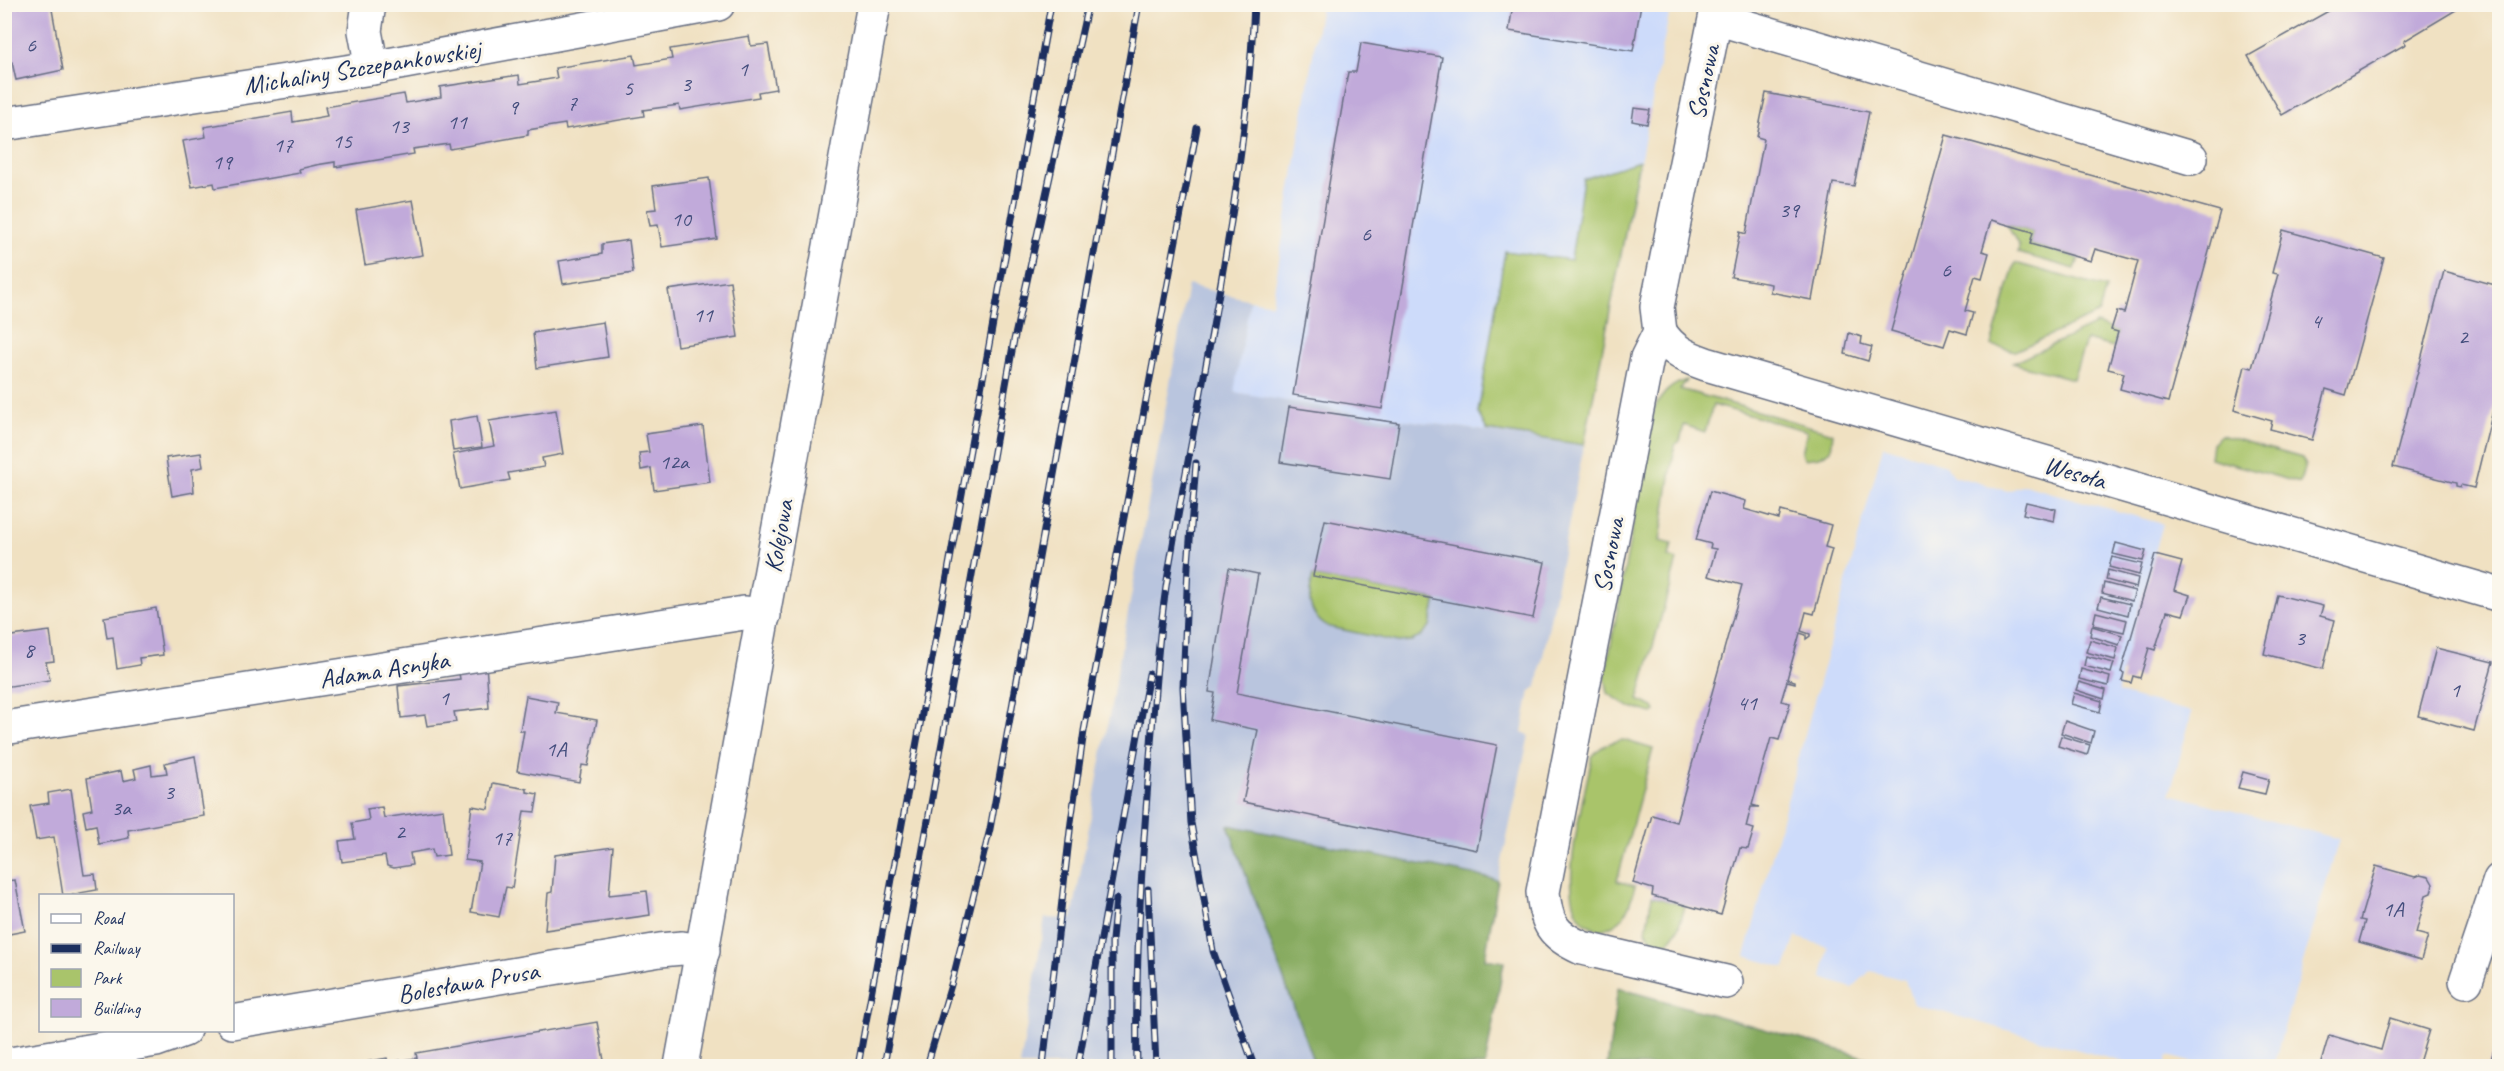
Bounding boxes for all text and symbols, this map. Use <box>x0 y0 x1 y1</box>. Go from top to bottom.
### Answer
house number: 6 <box>26 31 37 59</box>
street label: Michaliny Szczepankowskiej <box>241 32 485 102</box>
street label: Sosnowa <box>1680 40 1728 122</box>
house number: 1 <box>738 55 749 83</box>
house number: 3 <box>681 70 693 98</box>
house number: 5 <box>623 74 634 102</box>
house number: 7 <box>567 89 578 117</box>
house number: 9 <box>508 93 520 121</box>
house number: 11 <box>447 108 468 136</box>
house number: 13 <box>389 112 411 140</box>
house number: 15 <box>332 127 353 155</box>
house number: 17 <box>273 131 294 159</box>
house number: 19 <box>212 148 234 176</box>
house number: 39 <box>1779 196 1801 224</box>
house number: 10 <box>671 205 693 233</box>
house number: 6 <box>1361 220 1372 248</box>
house number: 6 <box>1941 256 1952 284</box>
house number: 11 <box>693 301 714 329</box>
house number: 4 <box>2311 307 2323 335</box>
house number: 2 <box>2458 323 2470 351</box>
house number: 12a <box>659 448 690 476</box>
street label: Wesoła <box>2040 448 2111 497</box>
street label: Kolejowa <box>756 496 801 575</box>
street label: Sosnowa <box>1585 513 1632 595</box>
house number: 3 <box>2295 624 2307 652</box>
house number: 8 <box>24 636 36 664</box>
street label: Adama Asnyka <box>317 643 453 696</box>
house number: 1 <box>2450 676 2461 704</box>
house number: 1 <box>439 684 450 712</box>
house number: 41 <box>1737 689 1758 717</box>
house number: 1A <box>546 735 567 763</box>
house number: 3 <box>164 778 176 806</box>
house number: 3a <box>111 794 132 822</box>
house number: 2 <box>395 818 407 846</box>
house number: 17 <box>492 824 513 852</box>
legend <box>39 894 234 1032</box>
house number: 1A <box>2383 895 2404 923</box>
text: Road <box>93 907 126 929</box>
text: Railway <box>93 937 141 959</box>
street label: Bolesława Prusa <box>395 954 543 1011</box>
text: Park <box>93 967 123 989</box>
text: Building <box>93 997 142 1019</box>

